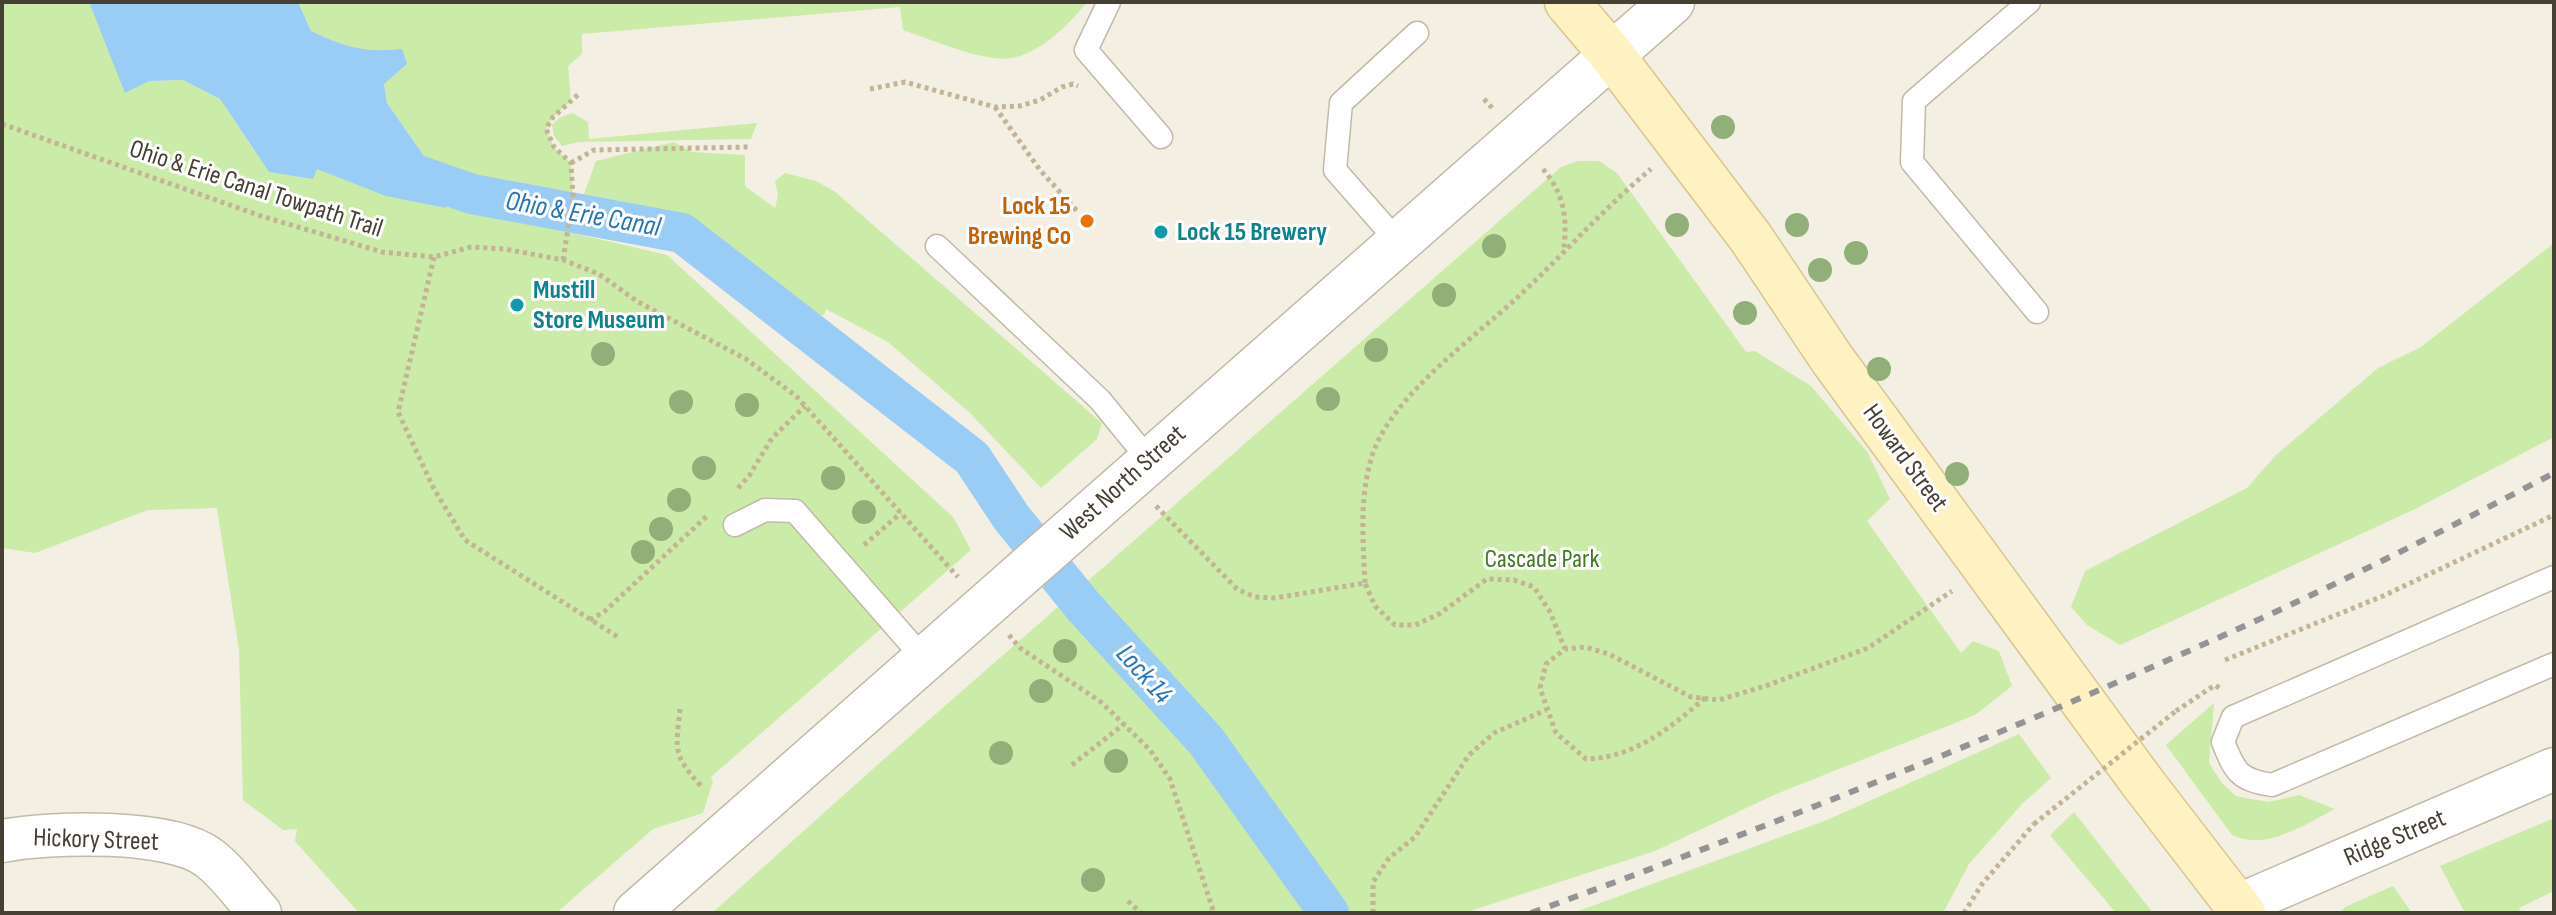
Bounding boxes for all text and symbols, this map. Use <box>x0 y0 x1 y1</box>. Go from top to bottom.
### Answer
street label: Ohio & Erie Canal Towpath Trail <box>126 133 386 245</box>
water label: Ohio & Erie Canal <box>503 184 664 244</box>
place label: Lock 15 Brewing Co <box>968 191 1071 252</box>
marker: Lock 15 Brewing Co <box>1078 212 1096 230</box>
place label: Lock 15 Brewery <box>1177 217 1327 248</box>
marker: Lock 15 Brewery <box>1152 223 1170 241</box>
place label: Mustill Store Museum <box>533 275 665 336</box>
marker: Mustill Store Museum <box>508 296 526 314</box>
street label: Howard Street <box>1856 398 1954 518</box>
street label: West North Street <box>1054 419 1192 547</box>
park label: Cascade Park <box>1484 544 1600 575</box>
water label: Lock 14 <box>1109 638 1179 711</box>
street label: Ridge Street <box>2340 803 2451 873</box>
street label: Hickory Street <box>33 822 159 858</box>

